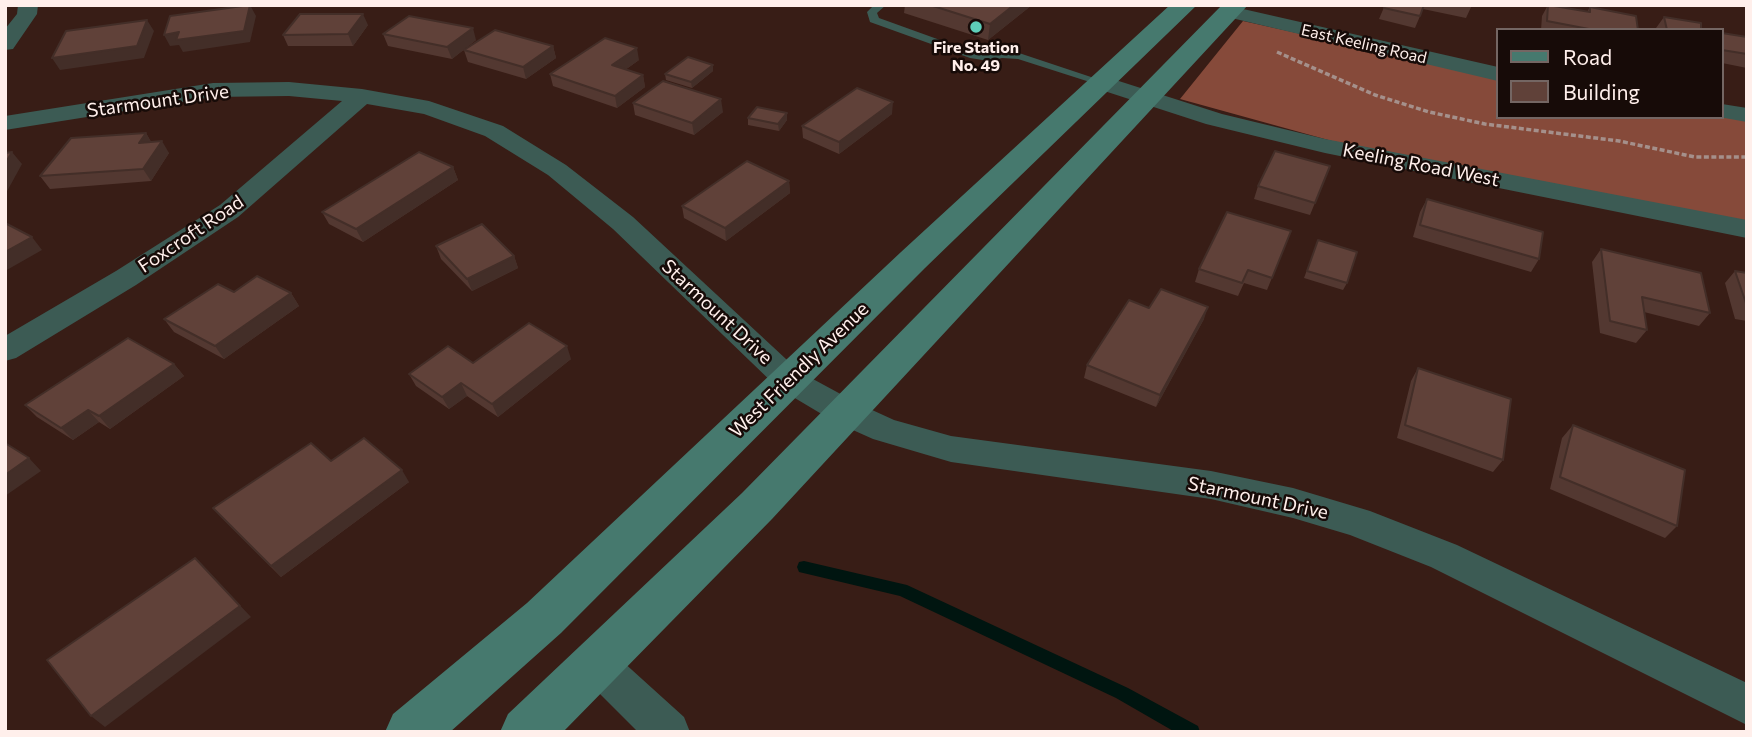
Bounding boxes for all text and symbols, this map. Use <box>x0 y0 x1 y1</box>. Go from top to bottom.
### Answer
marker: Fire Station No. 49 <box>968 19 984 35</box>
street label: East Keeling Road <box>1299 20 1429 68</box>
legend <box>1496 28 1724 119</box>
place label: Fire Station No. 49 <box>933 38 1019 76</box>
text: Road <box>1563 44 1612 69</box>
text: Building <box>1563 79 1640 104</box>
street label: Starmount Drive <box>86 80 230 122</box>
street label: Keeling Road West <box>1341 139 1501 191</box>
street label: Foxcroft Road <box>134 190 248 278</box>
street label: Starmount Drive <box>657 255 777 369</box>
street label: West Friendly Avenue <box>725 298 873 442</box>
street label: Starmount Drive <box>1186 472 1330 524</box>

